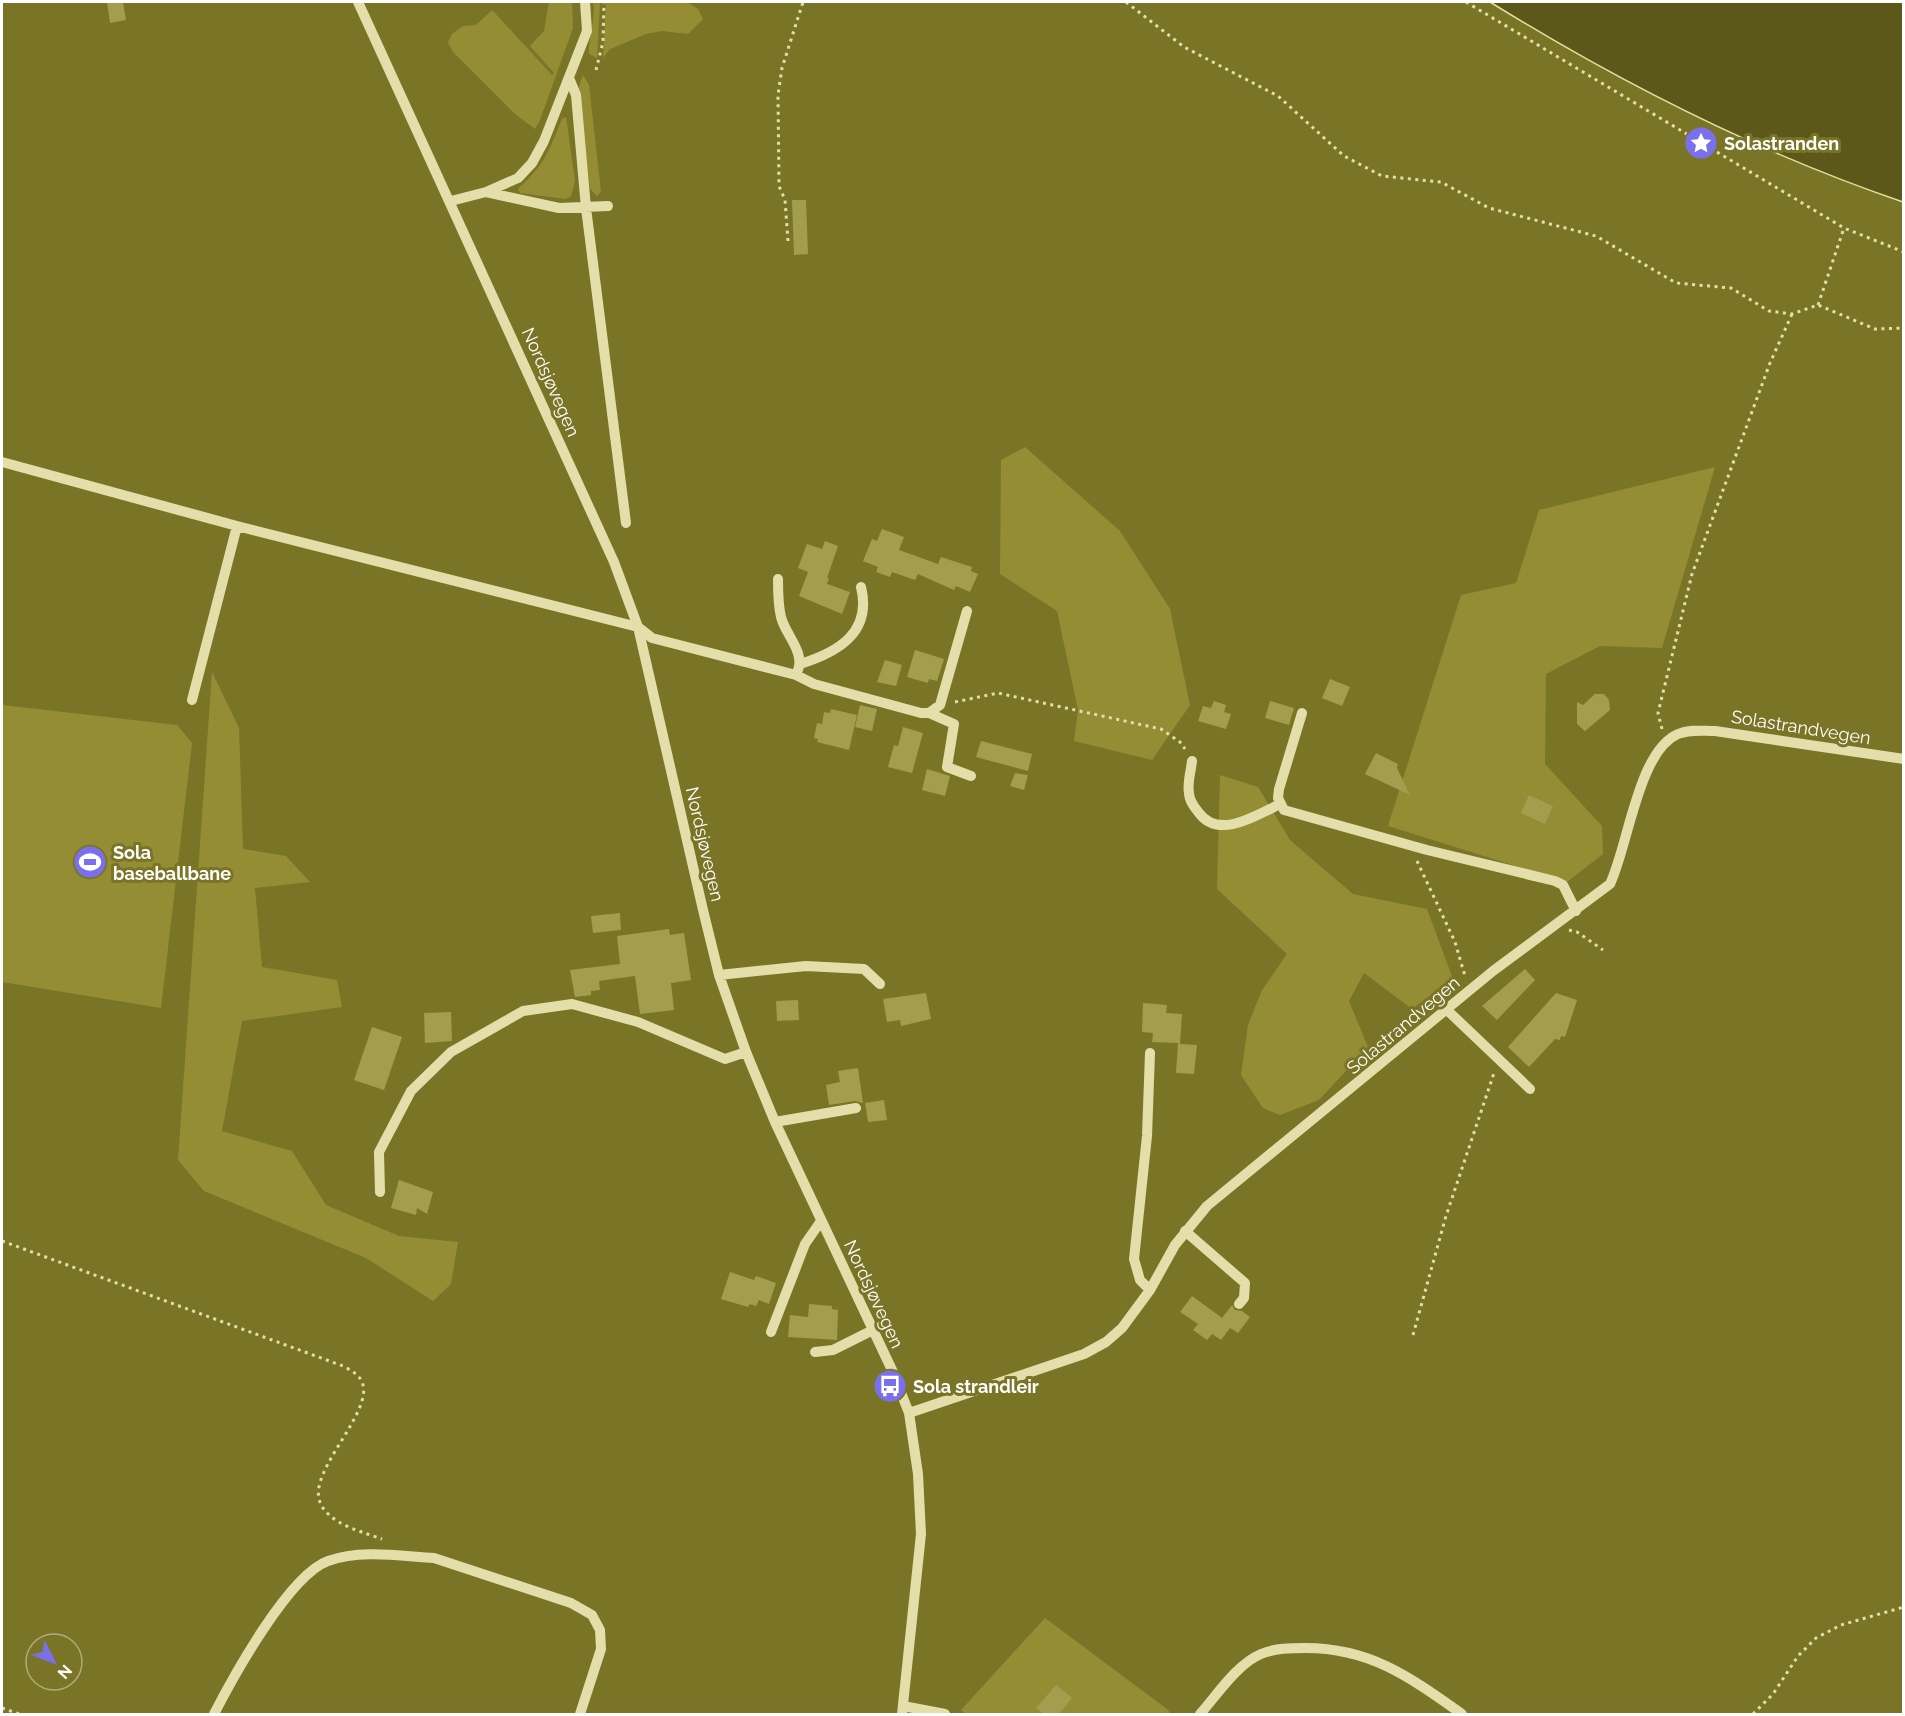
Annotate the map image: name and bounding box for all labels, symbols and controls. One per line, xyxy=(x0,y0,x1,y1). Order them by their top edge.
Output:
place icon: Solastranden xyxy=(1683,125,1719,161)
place label: Solastranden xyxy=(1724,133,1839,154)
street label: Nordsjøvegen xyxy=(518,324,584,440)
street label: Solastrandvegen xyxy=(1730,706,1872,748)
street label: Nordsjøvegen xyxy=(682,785,728,903)
place label: Sola baseballbane xyxy=(113,842,231,884)
sports icon: Sola baseballbane xyxy=(72,844,108,880)
street label: Solastrandvegen xyxy=(1342,972,1464,1078)
street label: Nordsjøvegen xyxy=(840,1237,908,1351)
bus stop icon: Sola strandleir xyxy=(872,1368,908,1404)
place label: Sola strandleir xyxy=(913,1376,1039,1397)
north arrow xyxy=(24,1632,84,1692)
text: N xyxy=(54,1661,76,1683)

